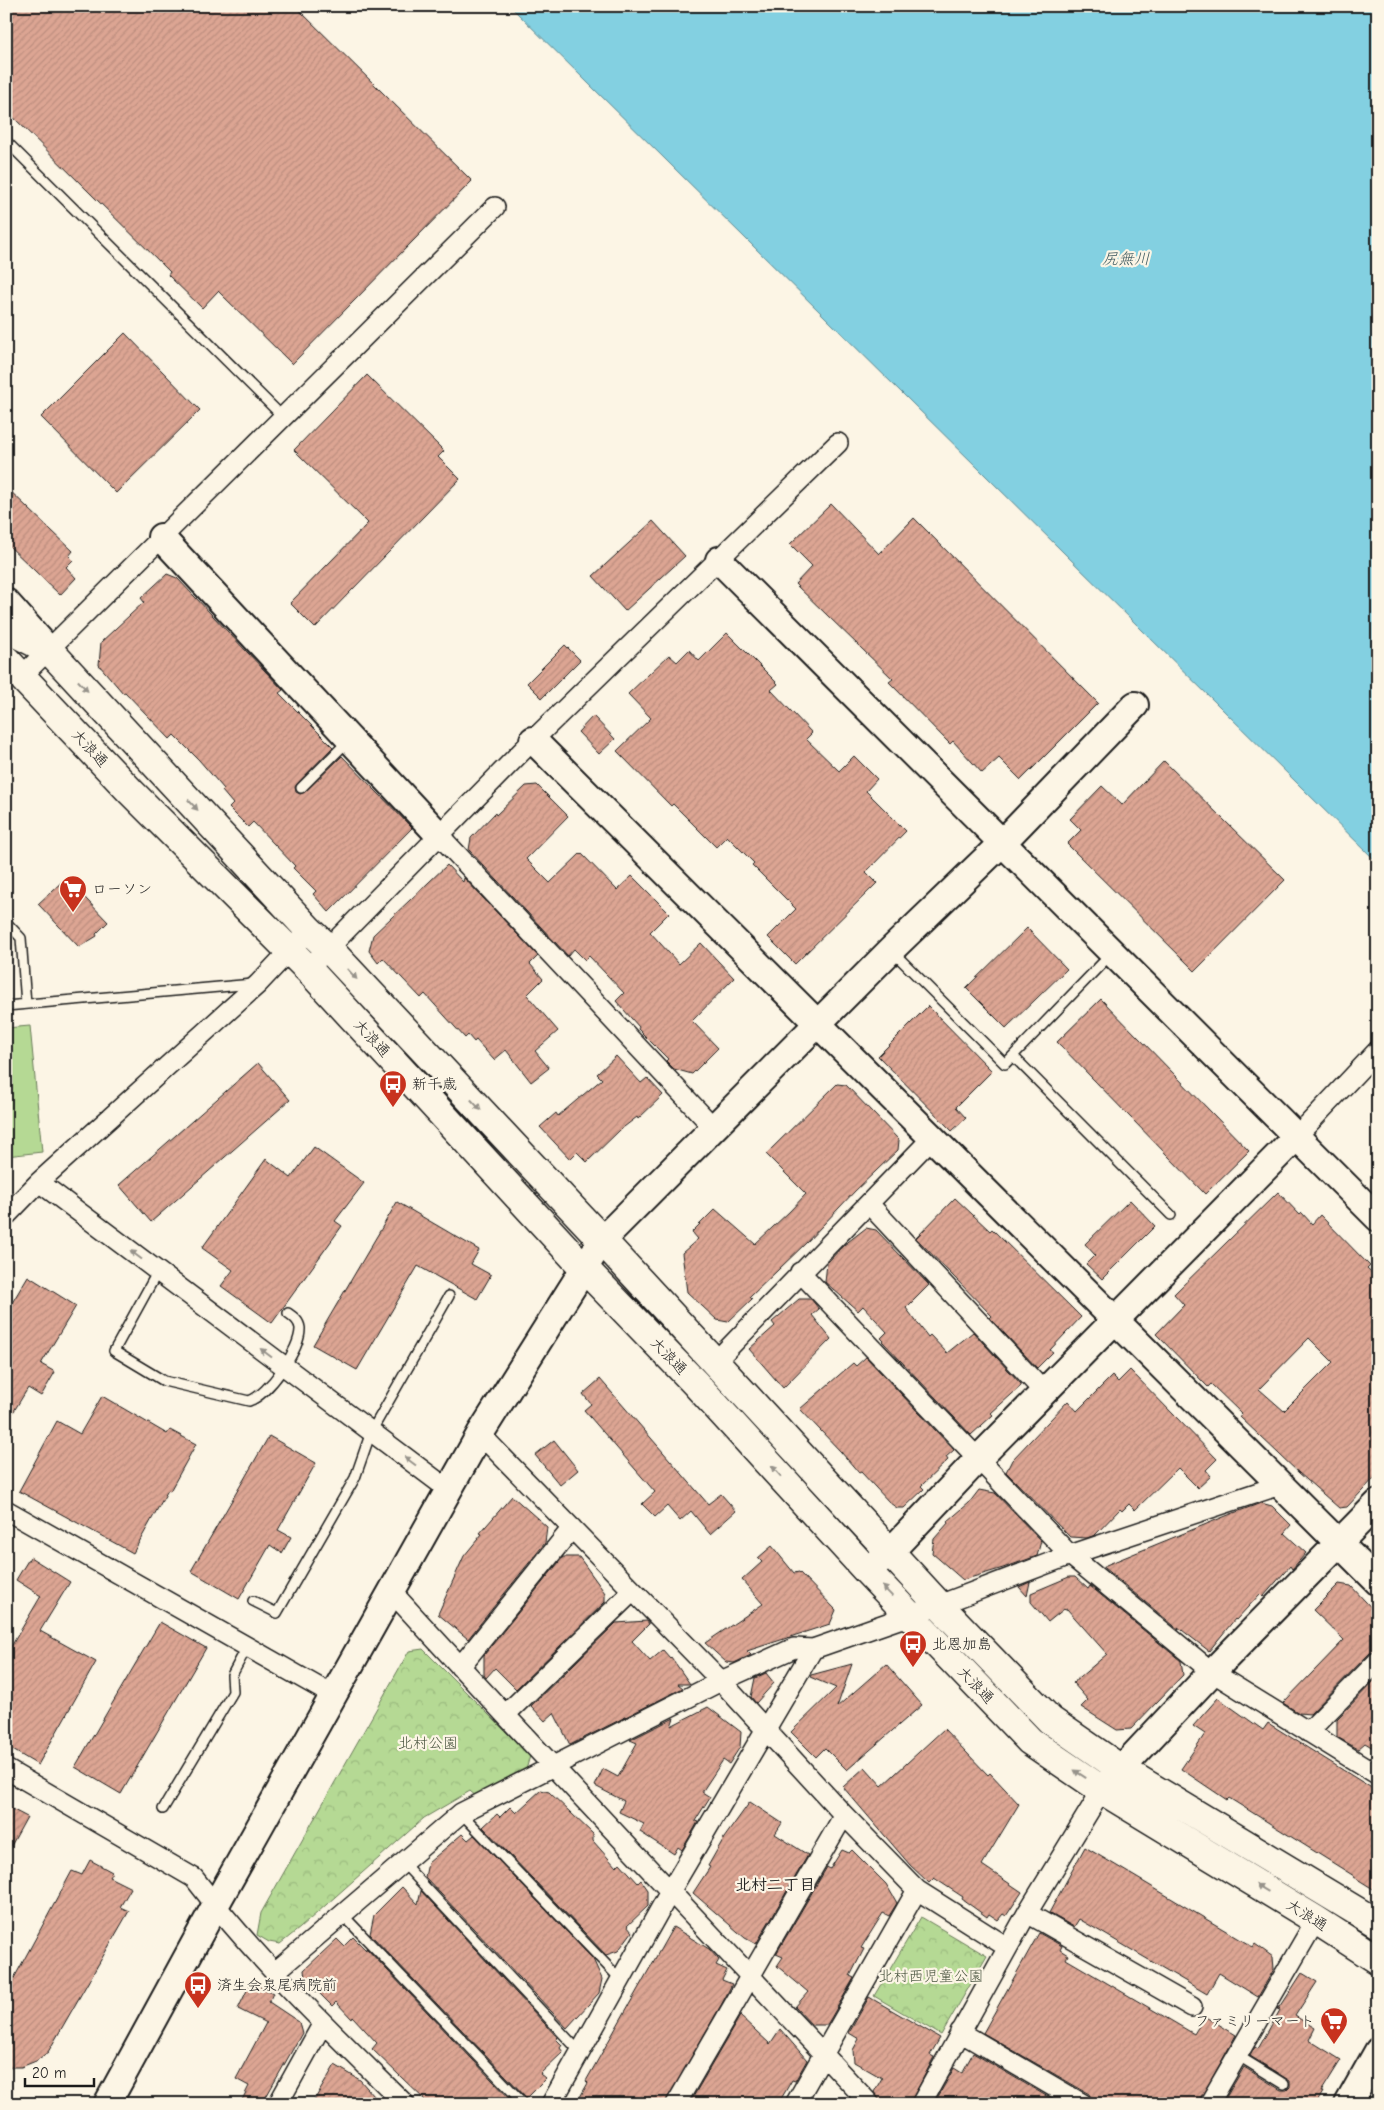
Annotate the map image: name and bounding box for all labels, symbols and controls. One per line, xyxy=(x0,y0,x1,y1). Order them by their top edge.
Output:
water label: 尻無川 xyxy=(1102,250,1150,268)
one-way arrow xyxy=(77,679,88,692)
street label: 大浪通 xyxy=(68,725,112,771)
one-way arrow xyxy=(187,799,199,811)
supermarket icon: ローソン xyxy=(58,874,88,913)
place label: ローソン xyxy=(92,880,152,898)
one-way arrow xyxy=(346,968,358,980)
street label: 大浪通 xyxy=(350,1015,394,1061)
bus stop icon: 新千歳 xyxy=(378,1069,408,1108)
place label: 新千歳 xyxy=(412,1075,457,1093)
one-way arrow xyxy=(470,1099,482,1111)
one-way arrow xyxy=(129,1250,143,1260)
street label: 大浪通 xyxy=(647,1334,691,1378)
one-way arrow xyxy=(260,1347,273,1358)
one-way arrow xyxy=(403,1456,417,1466)
one-way arrow xyxy=(771,1465,782,1478)
one-way arrow xyxy=(881,1585,893,1597)
bus stop icon: 北恩加島 xyxy=(898,1629,928,1668)
place label: 北恩加島 xyxy=(932,1635,992,1653)
street label: 大浪通 xyxy=(954,1663,998,1707)
park label: 北村公園 xyxy=(398,1734,458,1752)
one-way arrow xyxy=(1073,1769,1086,1779)
district label: 北村二丁目 xyxy=(735,1876,815,1894)
one-way arrow xyxy=(1256,1883,1269,1892)
street label: 大浪通 xyxy=(1283,1895,1331,1935)
park label: 北村西児童公園 xyxy=(878,1967,984,1985)
bus stop icon: 済生会泉尾病院前 xyxy=(183,1970,213,2009)
place label: 済生会泉尾病院前 xyxy=(217,1976,337,1994)
supermarket icon: ファミリーマート xyxy=(1319,2006,1349,2045)
place label: ファミリーマート xyxy=(1195,2012,1315,2030)
scale bar xyxy=(25,2055,94,2087)
text: 20 m xyxy=(32,2064,66,2082)

